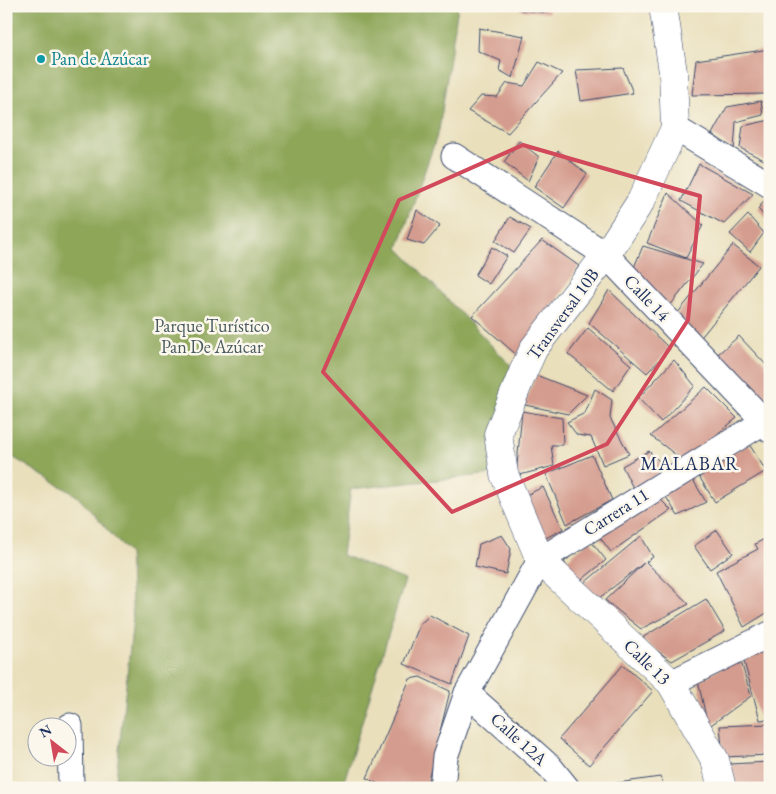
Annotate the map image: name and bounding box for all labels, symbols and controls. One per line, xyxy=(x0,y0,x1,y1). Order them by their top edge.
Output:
place label: Pan de Azúcar xyxy=(51,47,149,70)
marker: Pan de Azúcar xyxy=(35,53,47,65)
street label: Transversal 10B xyxy=(522,263,604,364)
street label: Calle 14 xyxy=(619,269,676,326)
park label: Parque Turístico Pan De Azúcar xyxy=(154,314,270,358)
district label: MALABAR xyxy=(640,451,740,476)
street label: Carrera 11 xyxy=(579,482,653,541)
street label: Calle 13 xyxy=(619,634,676,690)
street label: Calle 12A xyxy=(486,707,553,771)
north arrow xyxy=(28,716,78,766)
text: N xyxy=(36,720,55,741)

